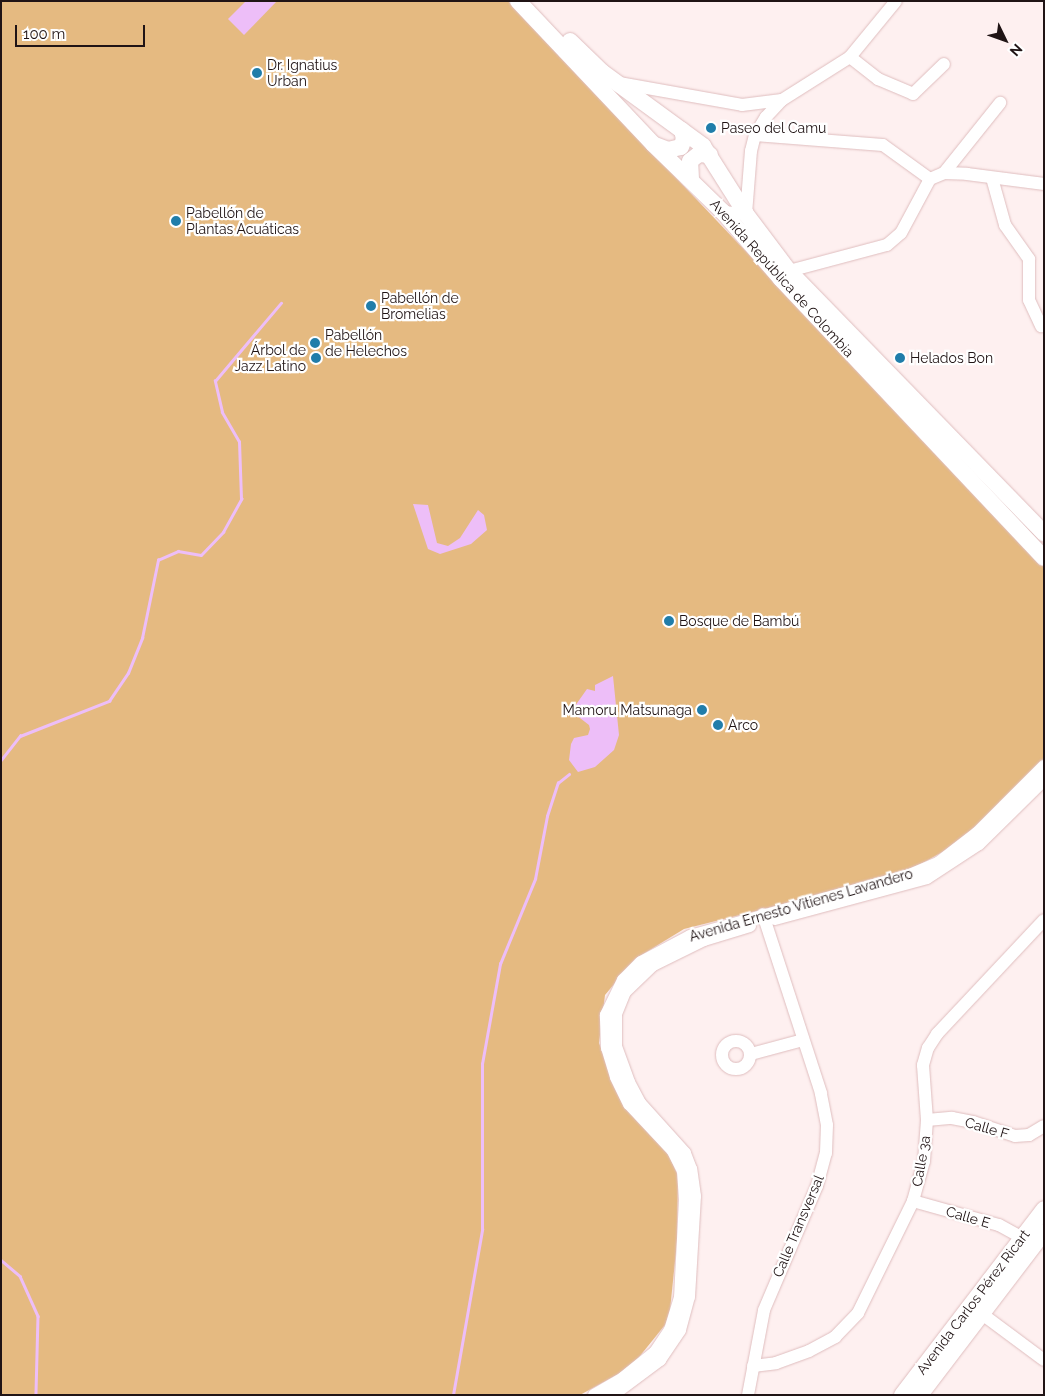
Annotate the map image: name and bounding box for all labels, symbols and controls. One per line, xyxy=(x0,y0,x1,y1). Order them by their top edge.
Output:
scale bar xyxy=(18,15,148,47)
north arrow xyxy=(980,15,1030,65)
text: 100 m xyxy=(23,25,65,43)
text: N xyxy=(1007,41,1026,59)
place label: Dr. Ignatius Urban xyxy=(267,57,337,90)
marker: Dr. Ignatius Urban xyxy=(251,67,263,79)
place label: Paseo del Camu xyxy=(721,120,827,136)
marker: Paseo del Camu xyxy=(705,122,717,134)
street label: Avenida República de Colombia xyxy=(707,196,857,360)
place label: Pabellón de Plantas Acuáticas xyxy=(186,205,300,238)
marker: Pabellón de Plantas Acuáticas xyxy=(170,215,182,227)
place label: Pabellón de Bromelias xyxy=(381,290,459,322)
marker: Pabellón de Bromelias xyxy=(365,300,377,312)
place label: Pabellón de Helechos xyxy=(325,327,407,360)
marker: Pabellón de Helechos xyxy=(309,337,321,349)
place label: Árbol de Jazz Latino xyxy=(234,342,306,374)
place label: Helados Bon xyxy=(910,350,993,366)
marker: Árbol de Jazz Latino xyxy=(310,352,322,364)
marker: Helados Bon xyxy=(894,352,906,364)
place label: Bosque de Bambú xyxy=(679,613,799,629)
marker: Bosque de Bambú xyxy=(663,615,675,627)
place label: Mamoru Matsunaga xyxy=(563,702,692,718)
marker: Mamoru Matsunaga xyxy=(696,704,708,716)
place label: Arco xyxy=(728,717,758,733)
marker: Arco xyxy=(712,719,724,731)
street label: Avenida Ernesto Vitienes Lavandero xyxy=(687,865,915,945)
street label: Calle F xyxy=(963,1114,1011,1142)
street label: Calle 3a xyxy=(908,1134,934,1188)
street label: Calle Transversal xyxy=(769,1172,827,1280)
street label: Calle E xyxy=(944,1203,992,1231)
street label: Avenida Carlos Pérez Ricart xyxy=(913,1226,1033,1378)

